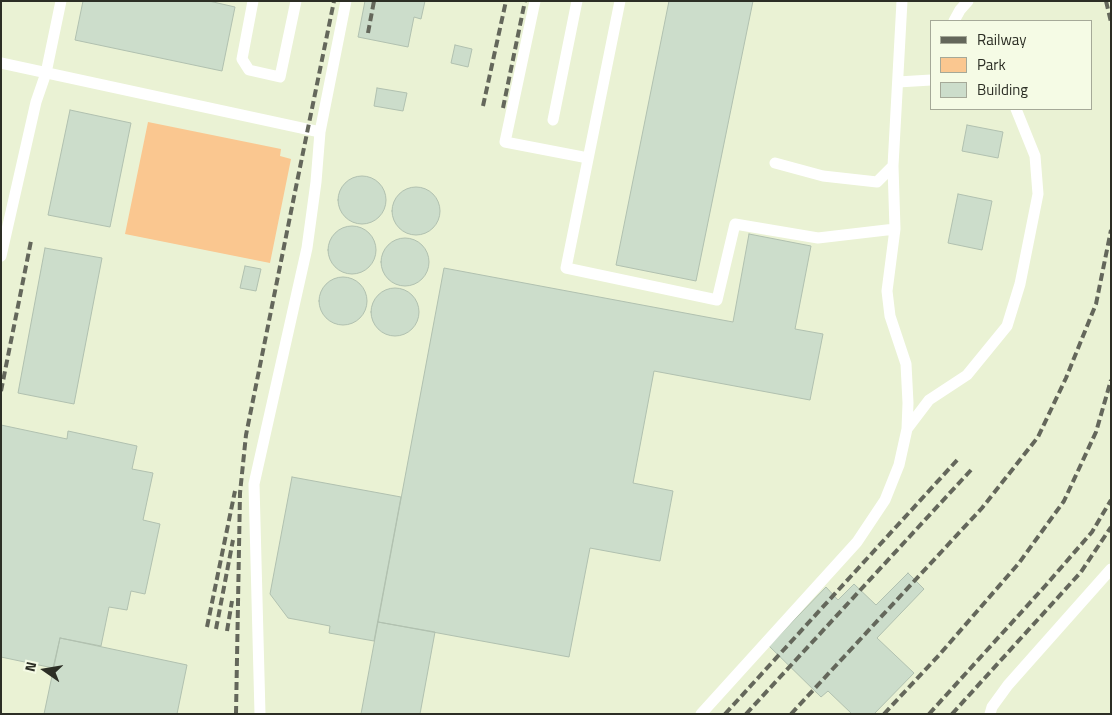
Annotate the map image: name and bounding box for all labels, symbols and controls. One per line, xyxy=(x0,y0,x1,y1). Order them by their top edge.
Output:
legend xyxy=(930,20,1092,110)
text: Railway xyxy=(977,28,1027,51)
text: Park xyxy=(977,53,1006,76)
text: Building xyxy=(977,78,1028,101)
north arrow xyxy=(20,645,70,695)
text: N xyxy=(19,659,41,674)

